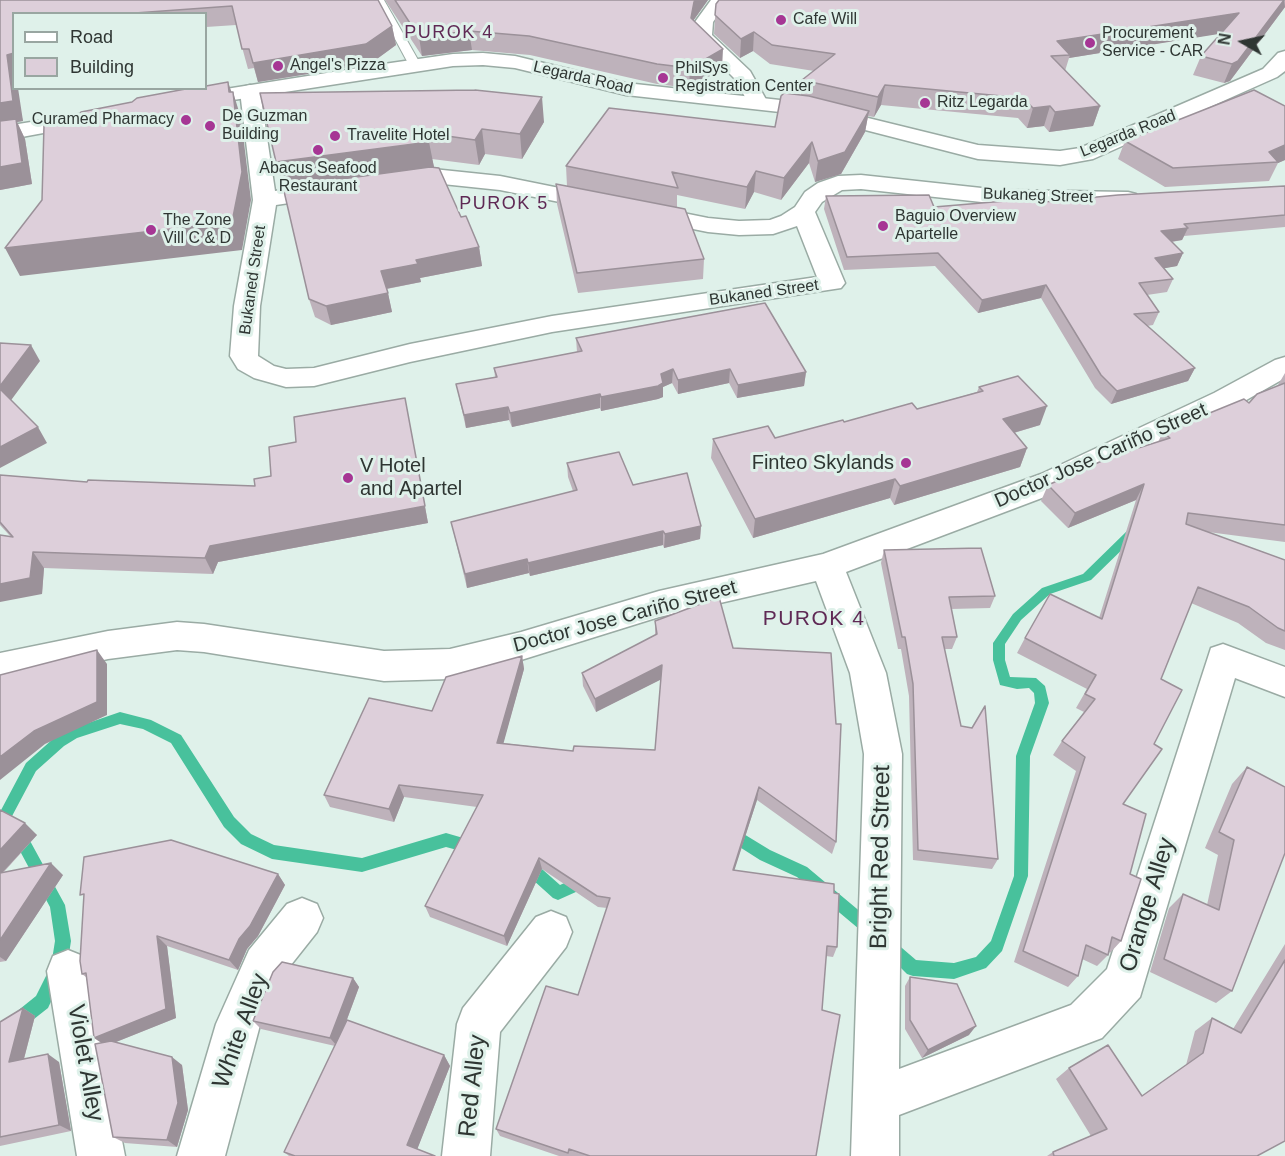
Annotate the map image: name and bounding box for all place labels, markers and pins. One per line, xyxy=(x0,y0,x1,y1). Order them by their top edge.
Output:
place label: Cafe Will xyxy=(793,10,857,30)
marker: Cafe Will xyxy=(774,13,788,27)
place label: Procurement Service - CAR xyxy=(1102,24,1203,62)
marker: Procurement Service - CAR xyxy=(1083,36,1097,50)
place label: Angel's Pizza xyxy=(290,56,386,76)
marker: Angel's Pizza xyxy=(271,59,285,73)
place label: PhilSys Registration Center xyxy=(675,59,813,97)
marker: PhilSys Registration Center xyxy=(656,71,670,85)
place label: Ritz Legarda xyxy=(937,93,1028,113)
marker: Ritz Legarda xyxy=(918,96,932,110)
place label: De Guzman Building xyxy=(222,107,307,145)
place label: Curamed Pharmacy xyxy=(32,110,174,130)
marker: Curamed Pharmacy xyxy=(179,113,193,127)
marker: De Guzman Building xyxy=(203,119,217,133)
place label: Travelite Hotel xyxy=(347,126,450,146)
marker: Travelite Hotel xyxy=(328,129,342,143)
marker: Abacus Seafood Restaurant xyxy=(311,143,325,157)
place label: Abacus Seafood Restaurant xyxy=(259,159,377,197)
place label: Baguio Overview Apartelle xyxy=(895,207,1016,245)
place label: The Zone Vill C & D xyxy=(163,211,231,249)
marker: Baguio Overview Apartelle xyxy=(876,219,890,233)
marker: The Zone Vill C & D xyxy=(144,223,158,237)
place label: Finteo Skylands xyxy=(752,451,894,475)
place label: V Hotel and Apartel xyxy=(360,454,462,501)
marker: Finteo Skylands xyxy=(899,456,913,470)
marker: V Hotel and Apartel xyxy=(341,471,355,485)

